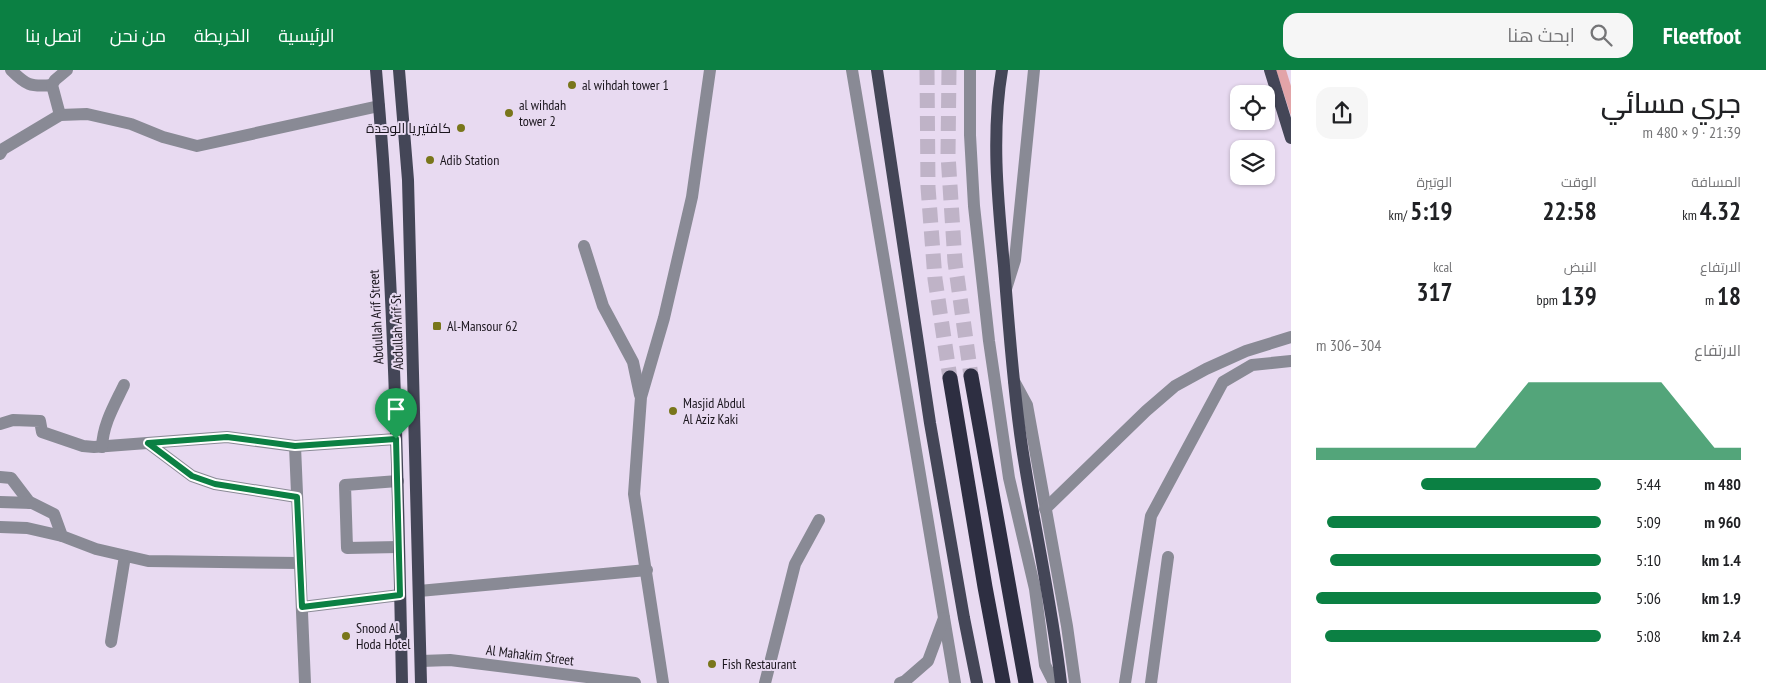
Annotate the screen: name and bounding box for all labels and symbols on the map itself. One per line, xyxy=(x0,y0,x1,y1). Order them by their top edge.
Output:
place label: al wihdah tower 1 xyxy=(582,76,669,94)
marker: al wihdah tower 1 xyxy=(566,79,578,91)
place label: al wihdah tower 2 xyxy=(519,96,566,130)
marker: al wihdah tower 2 xyxy=(503,107,515,119)
place label: كافتيريا الوحدة xyxy=(366,119,451,137)
marker: كافتيريا الوحدة xyxy=(455,122,467,134)
place label: Adib Station xyxy=(440,151,499,169)
marker: Adib Station xyxy=(424,154,436,166)
street label: Abdullah Arif Street xyxy=(365,269,387,365)
street label: Abdullah Arif St xyxy=(387,294,407,370)
place label: Al-Mansour 62 xyxy=(447,317,518,335)
marker: Al-Mansour 62 xyxy=(431,320,443,332)
pin xyxy=(375,388,417,439)
place label: Masjid Abdul Al Aziz Kaki xyxy=(683,394,746,428)
marker: Masjid Abdul Al Aziz Kaki xyxy=(667,405,679,417)
place label: Snood Al Hoda Hotel xyxy=(356,619,411,653)
marker: Snood Al Hoda Hotel xyxy=(340,630,352,642)
street label: Al Mahakim Street xyxy=(485,641,575,669)
place label: Fish Restaurant xyxy=(722,655,796,673)
marker: Fish Restaurant xyxy=(706,658,718,670)

